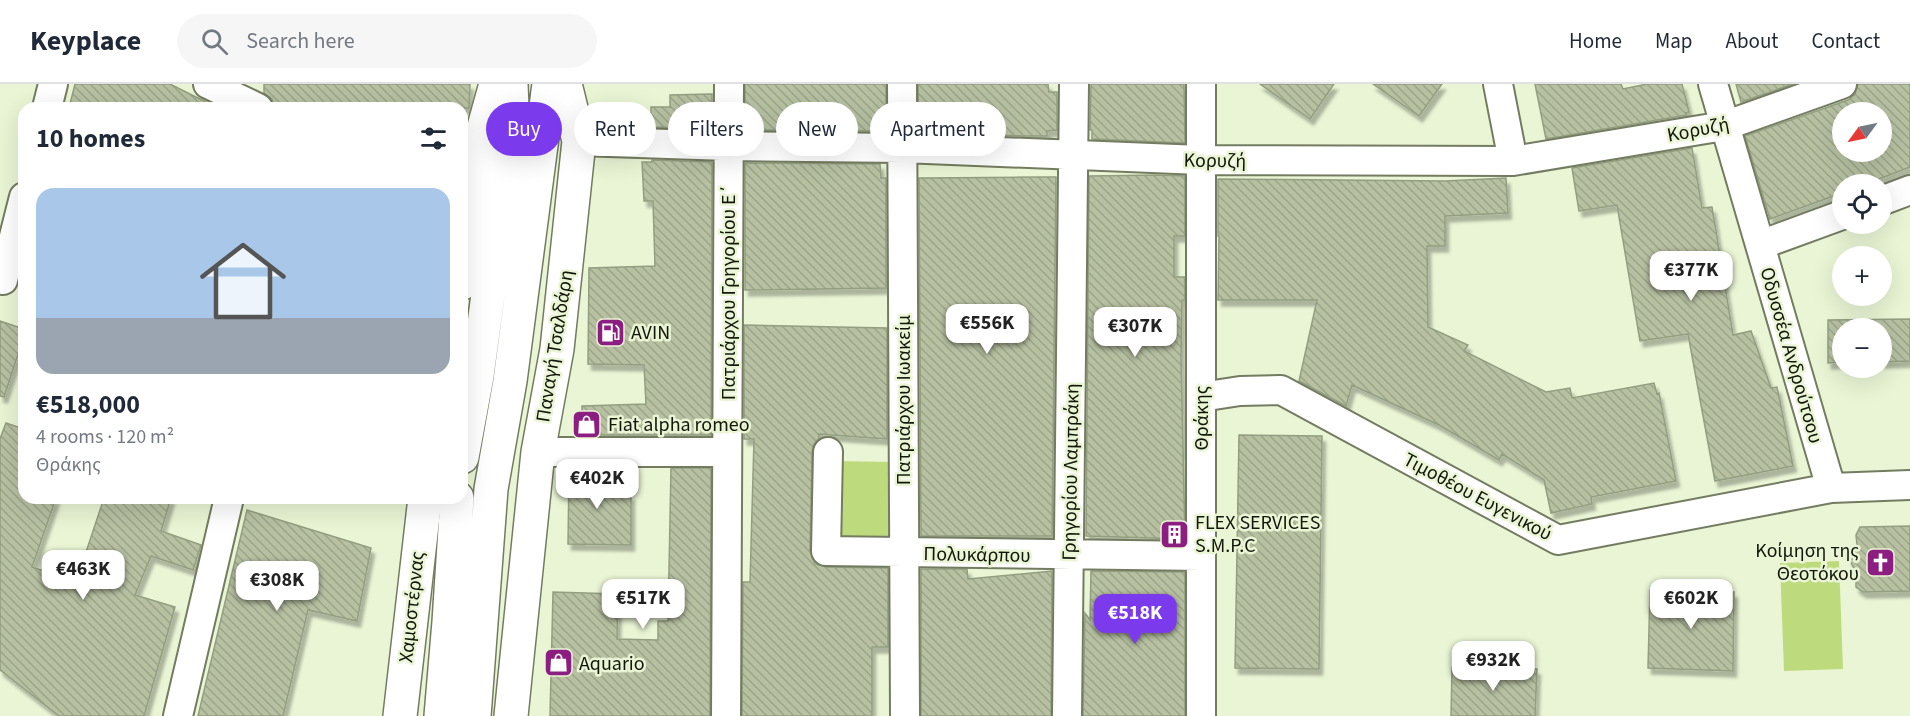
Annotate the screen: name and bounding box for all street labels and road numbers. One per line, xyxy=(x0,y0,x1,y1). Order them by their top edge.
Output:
street label: Κορυζή xyxy=(1665,110,1732,150)
street label: Κορυζή xyxy=(1183,146,1247,176)
street label: Πατριάρχου Γρηγορίου Ε΄ xyxy=(715,184,743,400)
street label: Οδυσσέα Ανδρούτσου xyxy=(1752,264,1830,447)
street label: Παναγή Τσαλδάρη xyxy=(529,268,581,424)
street label: Πατριάρχου Ιωακείμ xyxy=(890,315,918,485)
street label: Γρηγορίου Λαμπράκη xyxy=(1055,383,1087,561)
street label: Θράκης xyxy=(1188,385,1216,450)
street label: Τιμοθέου Ευγενικού xyxy=(1398,446,1557,548)
street label: Πολυκάρπου xyxy=(923,540,1031,570)
street label: Χαμοστέρνας xyxy=(392,550,432,664)

